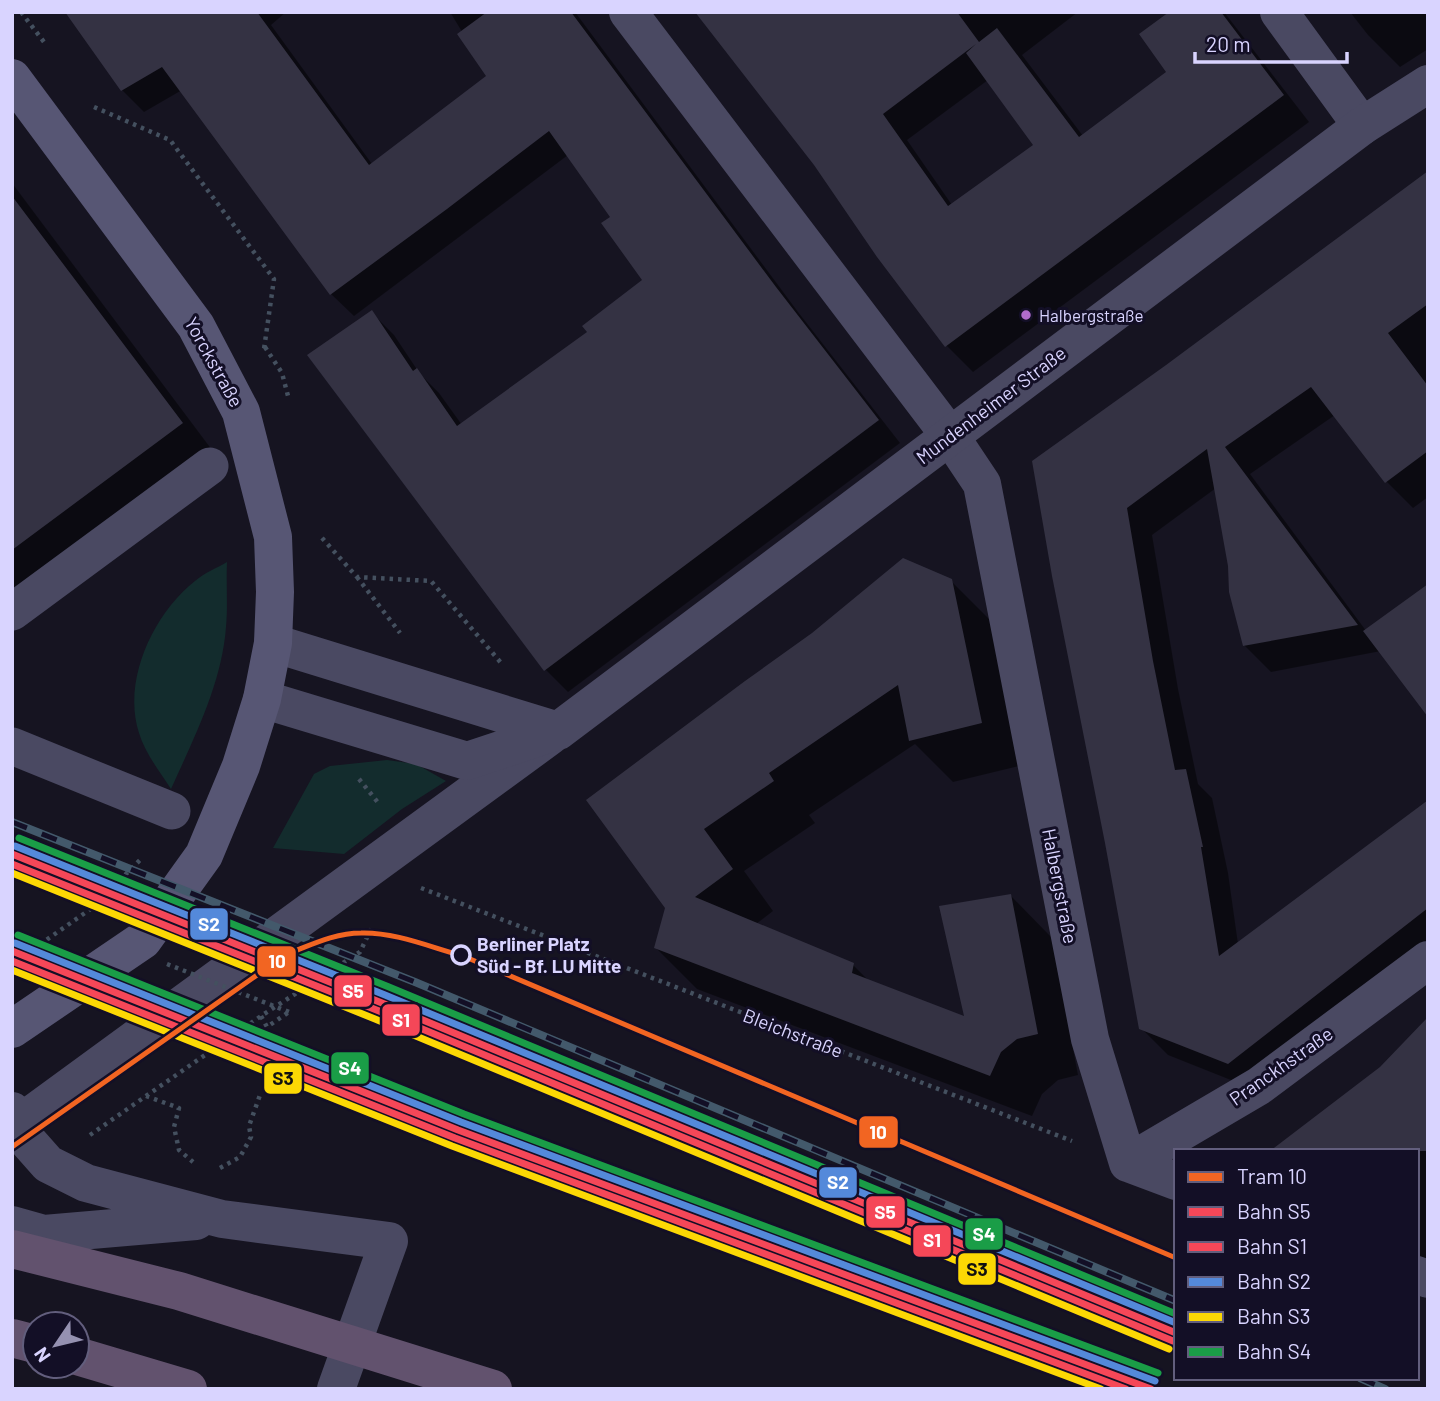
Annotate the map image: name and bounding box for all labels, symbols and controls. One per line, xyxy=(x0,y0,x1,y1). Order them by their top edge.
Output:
scale bar xyxy=(1195,21,1347,65)
text: 20 m xyxy=(1206,31,1251,56)
place label: Halbergstraße xyxy=(1039,305,1144,325)
marker: Halbergstraße xyxy=(1019,308,1033,322)
street label: Yorckstraße xyxy=(180,313,249,411)
street label: Mundenheimer Straße xyxy=(911,341,1070,468)
street label: Halbergstraße xyxy=(1038,826,1083,946)
line badge: S2 xyxy=(189,907,229,941)
text: S2 xyxy=(198,912,220,935)
place label: Berliner Platz Süd - Bf. LU Mitte xyxy=(477,932,621,977)
line badge: 10 xyxy=(256,945,297,978)
marker: Berliner Platz Süd - Bf. LU Mitte xyxy=(451,945,471,965)
text: 10 xyxy=(268,949,286,972)
line badge: S5 xyxy=(333,974,373,1008)
text: S5 xyxy=(342,979,364,1002)
line badge: S1 xyxy=(381,1003,421,1037)
street label: Bleichstraße xyxy=(740,1003,846,1062)
text: S1 xyxy=(392,1008,410,1031)
street label: Pranckhstraße xyxy=(1225,1021,1337,1110)
line badge: S4 xyxy=(330,1051,370,1085)
text: S4 xyxy=(339,1056,361,1079)
line badge: S3 xyxy=(263,1062,303,1095)
text: S3 xyxy=(272,1066,294,1089)
line badge: 10 xyxy=(858,1115,899,1149)
text: 10 xyxy=(869,1120,887,1143)
legend xyxy=(1174,1149,1419,1380)
text: Tram 10 xyxy=(1237,1163,1307,1188)
line badge: S2 xyxy=(818,1166,858,1199)
text: S2 xyxy=(827,1170,849,1193)
line badge: S5 xyxy=(865,1195,906,1229)
text: Bahn S5 xyxy=(1237,1198,1311,1223)
text: S5 xyxy=(874,1200,896,1223)
line badge: S4 xyxy=(964,1217,1004,1251)
text: S4 xyxy=(973,1222,995,1245)
line badge: S1 xyxy=(912,1224,952,1258)
text: S1 xyxy=(923,1228,941,1251)
text: Bahn S1 xyxy=(1237,1233,1307,1258)
line badge: S3 xyxy=(957,1252,997,1286)
text: S3 xyxy=(966,1257,988,1280)
text: Bahn S2 xyxy=(1237,1268,1311,1293)
text: Bahn S3 xyxy=(1237,1303,1311,1328)
north arrow xyxy=(21,1310,91,1380)
text: Bahn S4 xyxy=(1237,1338,1311,1363)
text: N xyxy=(29,1343,55,1367)

